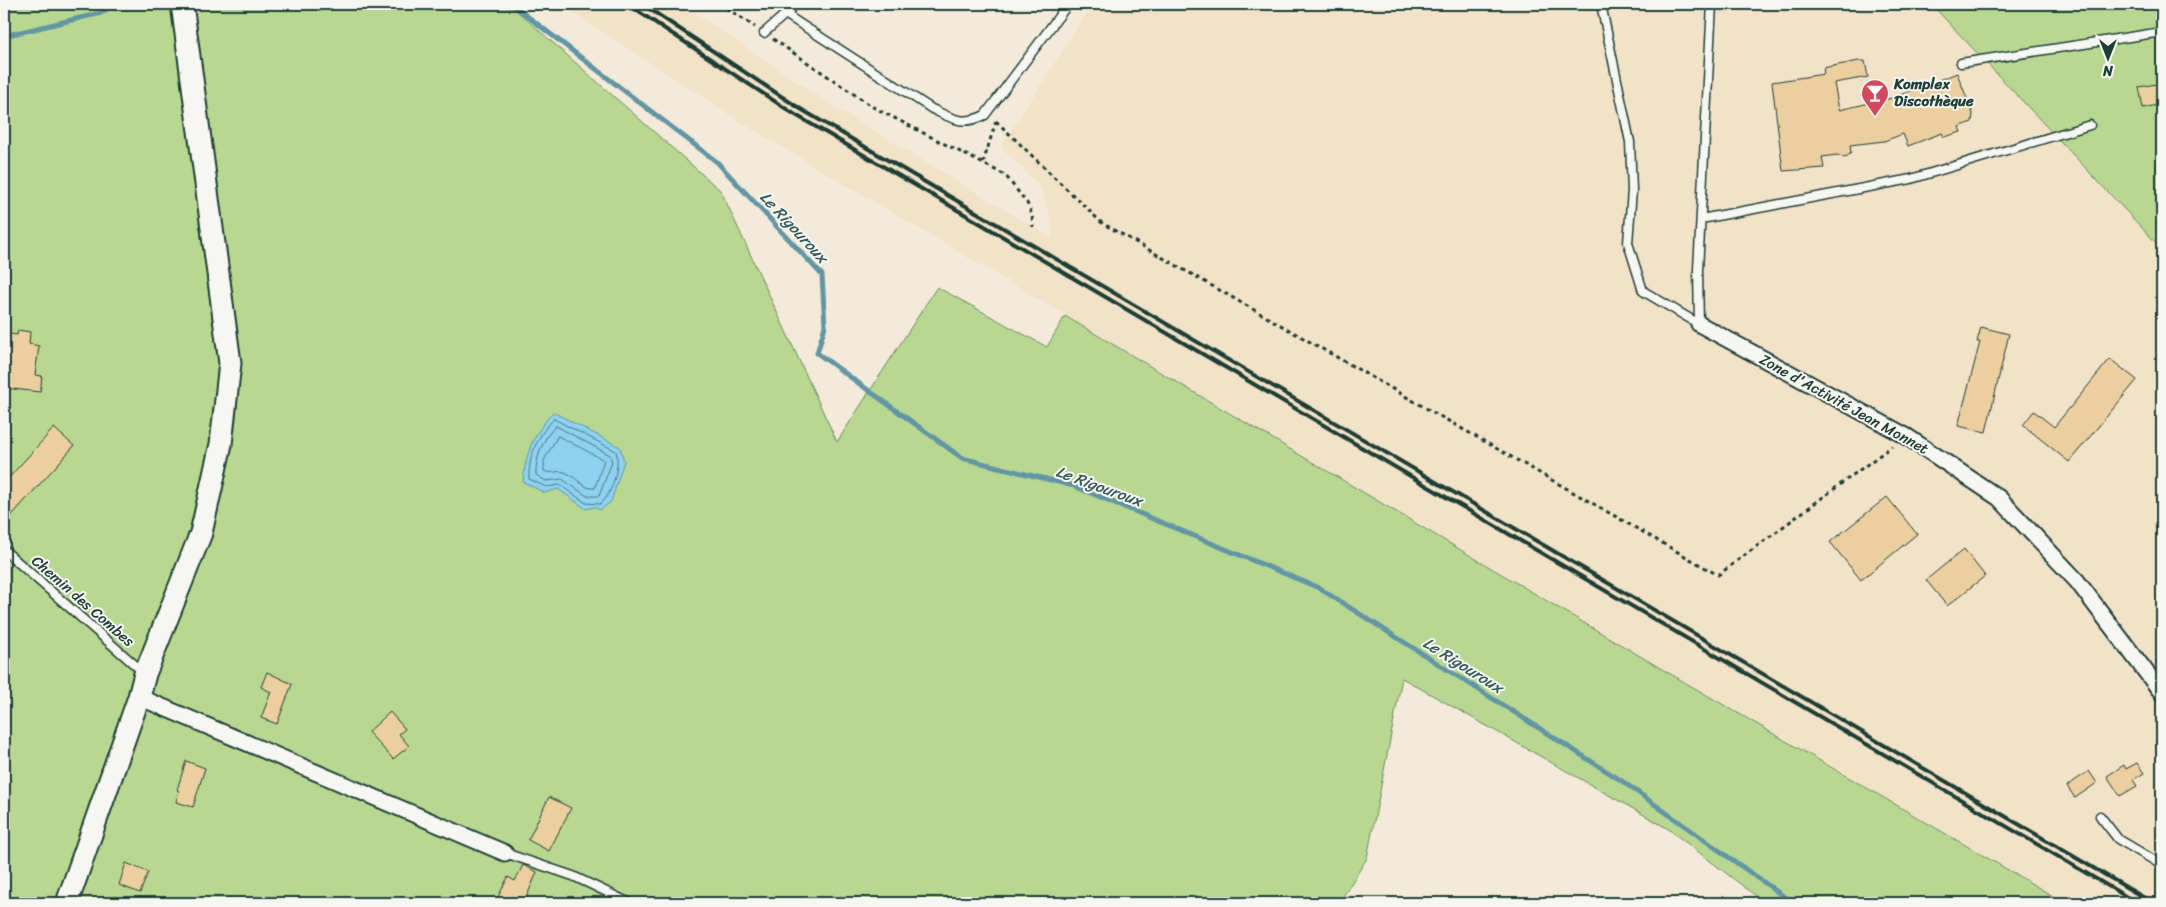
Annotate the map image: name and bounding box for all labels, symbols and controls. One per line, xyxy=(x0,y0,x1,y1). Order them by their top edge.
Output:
north arrow xyxy=(2084,32,2134,82)
text: N xyxy=(2103,58,2114,83)
place label: Komplex Discothèque xyxy=(1893,71,1974,114)
bar icon: Komplex Discothèque xyxy=(1860,78,1890,117)
water label: Le Rigouroux xyxy=(753,184,837,272)
street label: Zone d'Activité Jean Monnet xyxy=(1755,347,1934,462)
water label: Le Rigouroux xyxy=(1052,457,1149,516)
street label: Chemin des Combes xyxy=(25,549,141,653)
water label: Le Rigouroux xyxy=(1417,629,1511,703)

